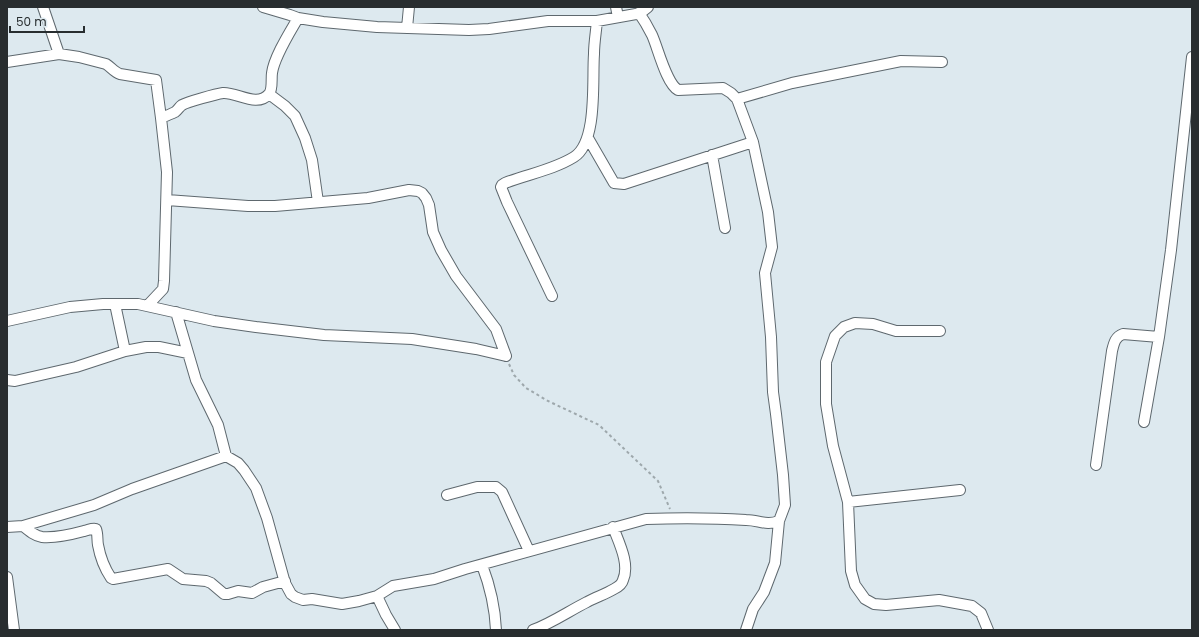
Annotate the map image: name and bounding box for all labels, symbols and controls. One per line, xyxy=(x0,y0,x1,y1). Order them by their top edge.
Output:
scale bar xyxy=(10,8,84,34)
text: 50 m xyxy=(16,13,47,30)

